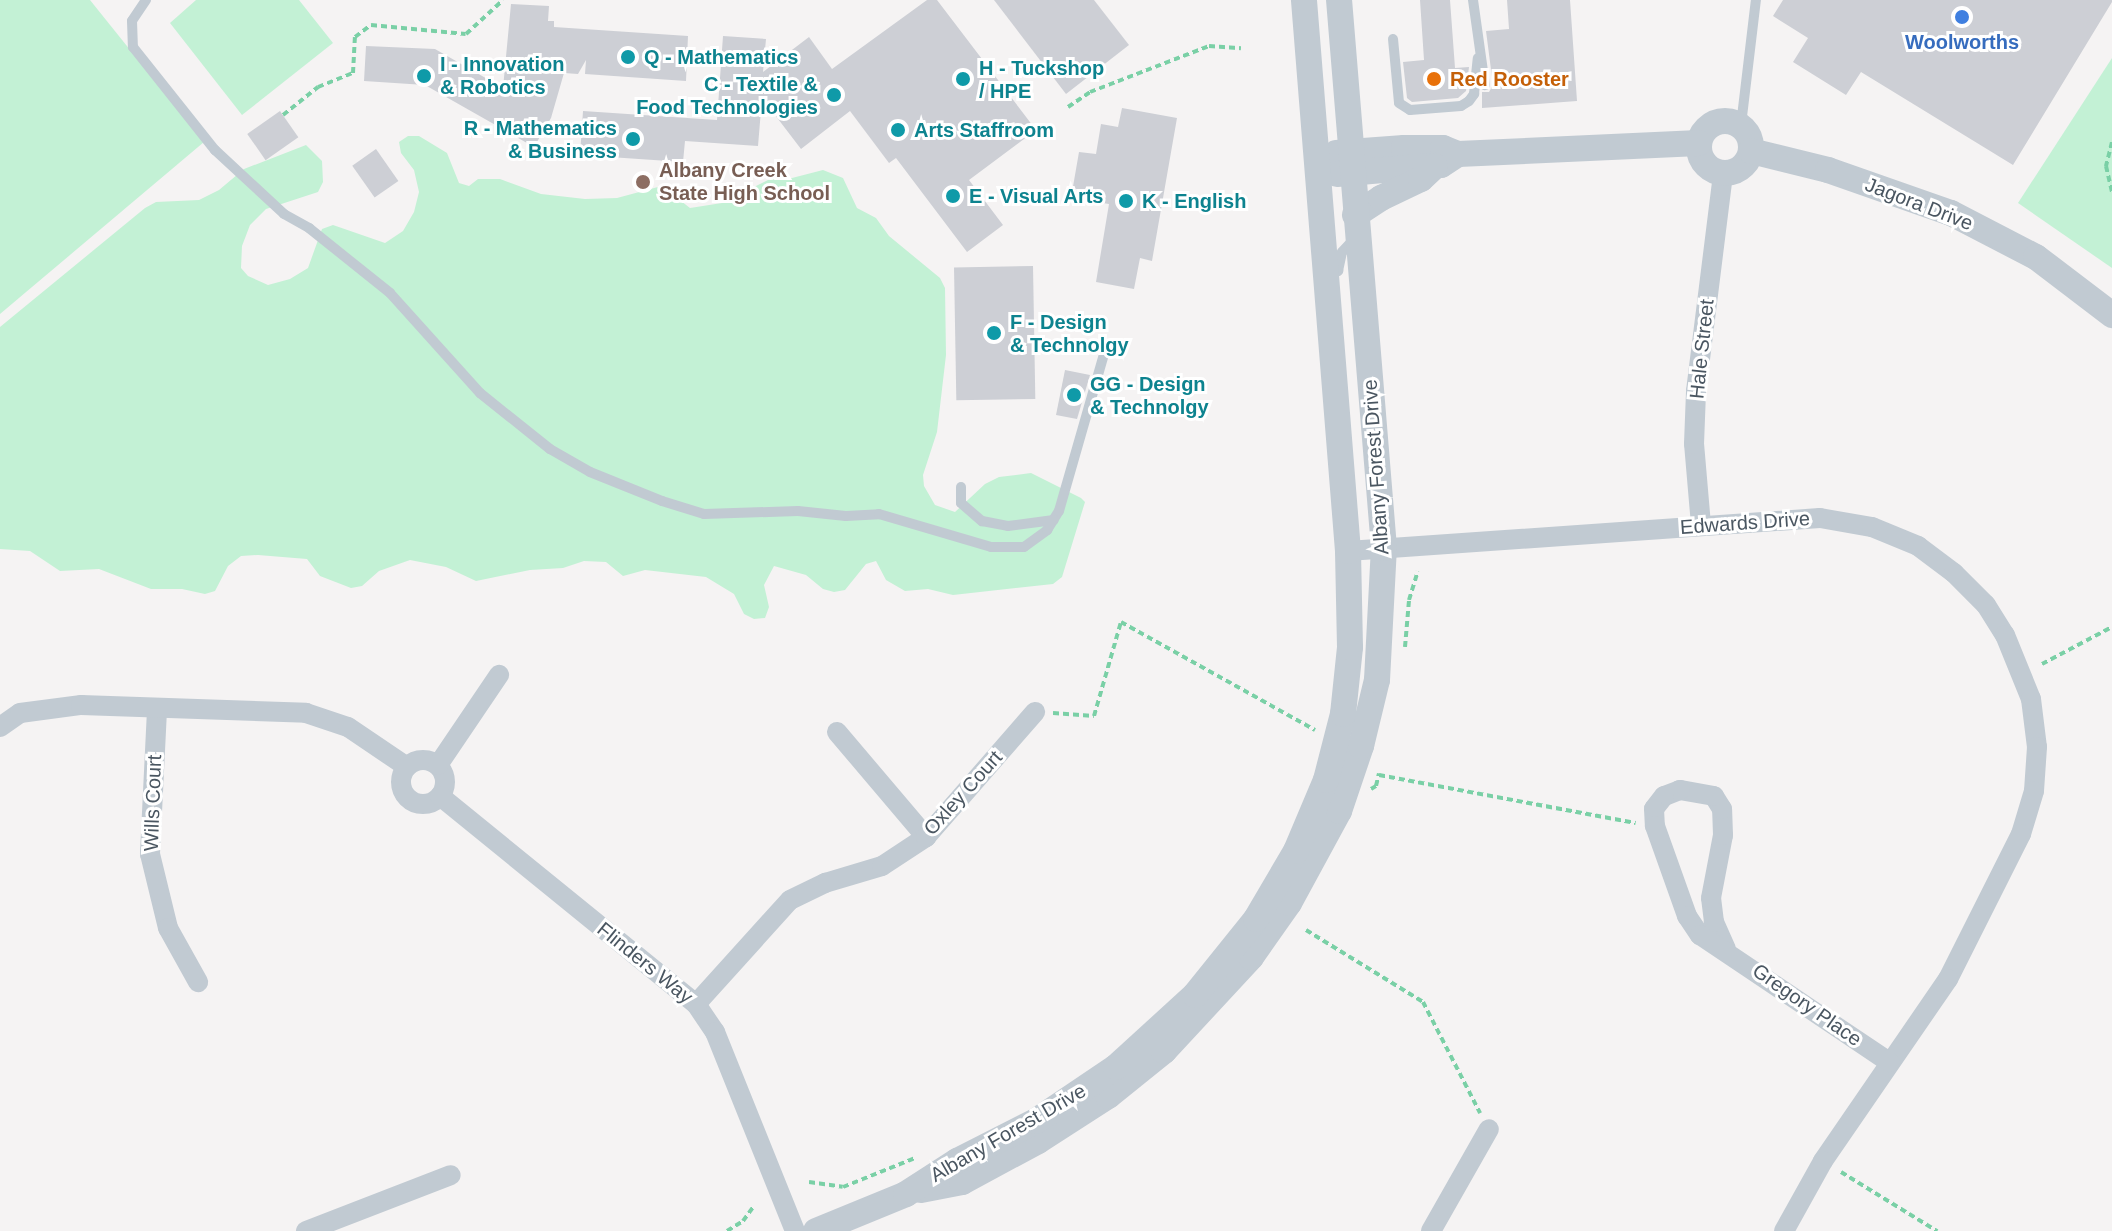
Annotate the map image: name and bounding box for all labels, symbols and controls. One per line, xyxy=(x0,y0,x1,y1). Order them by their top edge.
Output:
marker: Woolworths xyxy=(1953,8,1971,26)
place label: Woolworths xyxy=(1905,30,2019,54)
place label: Q - Mathematics xyxy=(644,45,798,69)
marker: Q - Mathematics xyxy=(619,48,637,66)
place label: I - Innovation & Robotics xyxy=(440,52,564,99)
place label: H - Tuckshop / HPE xyxy=(979,56,1104,103)
marker: I - Innovation & Robotics xyxy=(415,67,433,85)
place label: Red Rooster xyxy=(1450,67,1569,91)
marker: H - Tuckshop / HPE xyxy=(954,70,972,88)
marker: Red Rooster xyxy=(1425,70,1443,88)
place label: C - Textile & Food Technologies xyxy=(636,72,818,119)
marker: C - Textile & Food Technologies xyxy=(825,86,843,104)
place label: R - Mathematics & Business xyxy=(464,116,617,163)
place label: Arts Staffroom xyxy=(914,118,1054,142)
marker: Arts Staffroom xyxy=(889,121,907,139)
marker: R - Mathematics & Business xyxy=(624,130,642,148)
place label: Albany Creek State High School xyxy=(659,158,830,205)
street label: Jagora Drive xyxy=(1862,172,1976,236)
marker: Albany Creek State High School xyxy=(634,173,652,191)
place label: E - Visual Arts xyxy=(969,184,1104,208)
marker: E - Visual Arts xyxy=(944,187,962,205)
place label: K - English xyxy=(1142,189,1246,213)
marker: K - English xyxy=(1117,192,1135,210)
street label: Hale Street xyxy=(1685,298,1719,400)
place label: F - Design & Technolgy xyxy=(1010,310,1129,357)
marker: F - Design & Technolgy xyxy=(985,324,1003,342)
place label: GG - Design & Technolgy xyxy=(1090,372,1209,419)
street label: Albany Forest Drive xyxy=(1358,379,1394,555)
marker: GG - Design & Technolgy xyxy=(1065,386,1083,404)
street label: Edwards Drive xyxy=(1679,506,1811,540)
street label: Oxley Court xyxy=(919,746,1007,840)
street label: Wills Court xyxy=(139,754,167,852)
street label: Flinders Way xyxy=(592,917,698,1009)
street label: Gregory Place xyxy=(1748,959,1866,1051)
street label: Albany Forest Drive xyxy=(926,1079,1090,1187)

